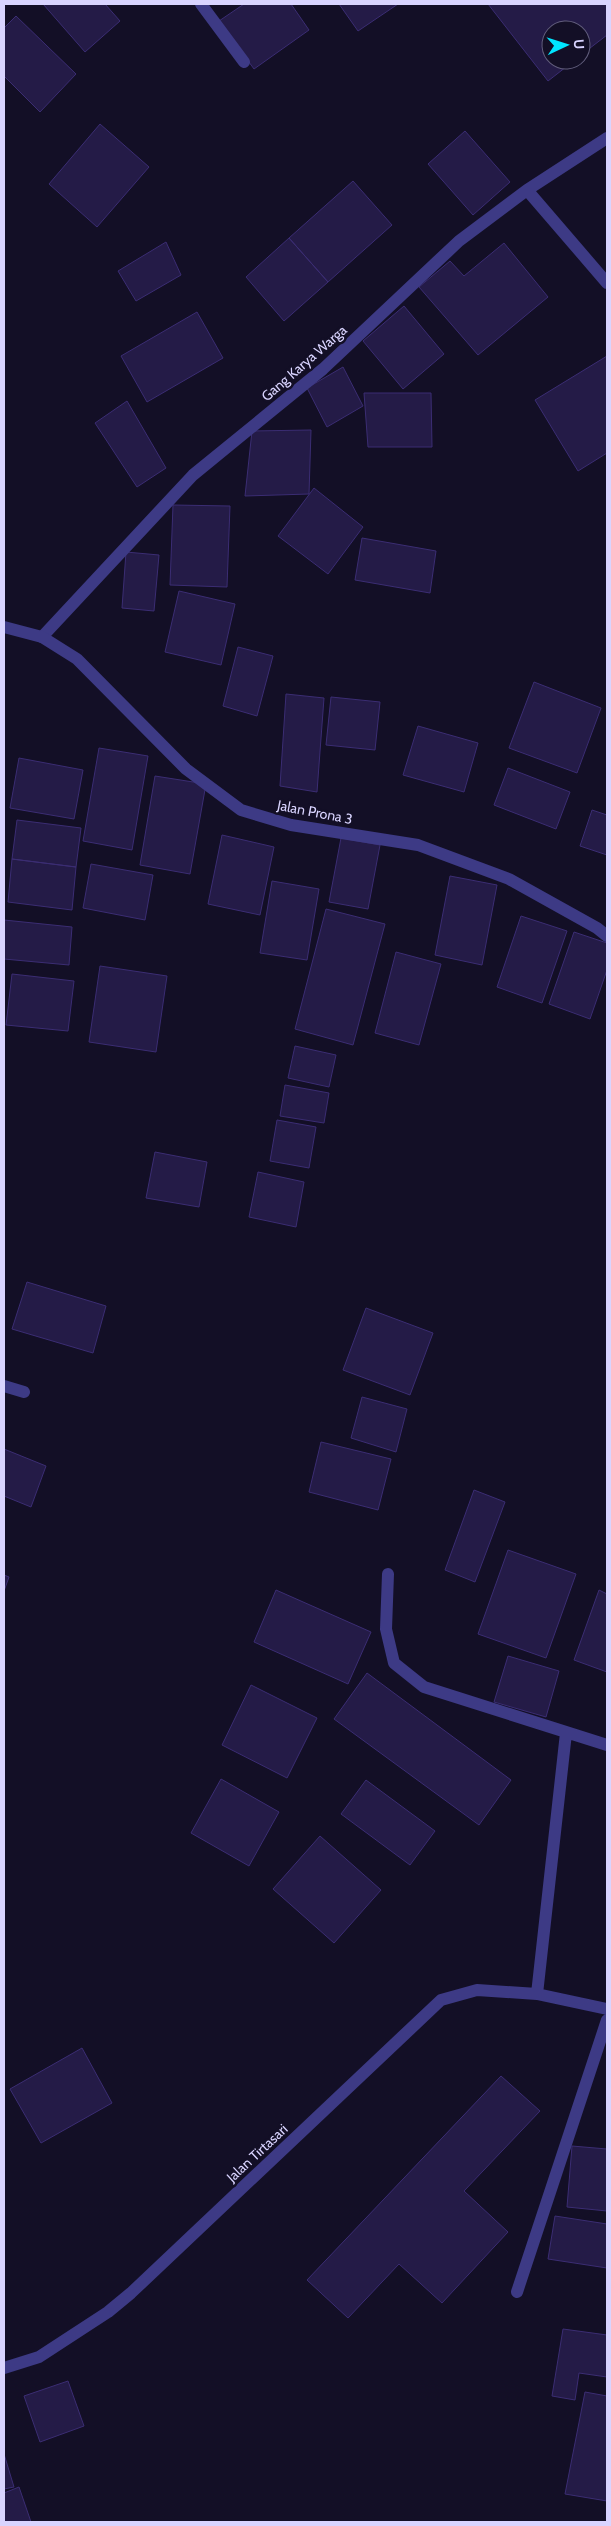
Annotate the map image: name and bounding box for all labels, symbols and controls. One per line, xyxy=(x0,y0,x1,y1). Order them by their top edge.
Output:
north arrow xyxy=(541,20,591,70)
text: U xyxy=(570,38,588,50)
street label: Gang Karya Warga xyxy=(258,321,351,405)
street label: Jalan Prona 3 xyxy=(275,796,354,828)
street label: Jalan Tirtasari xyxy=(222,2120,291,2187)

